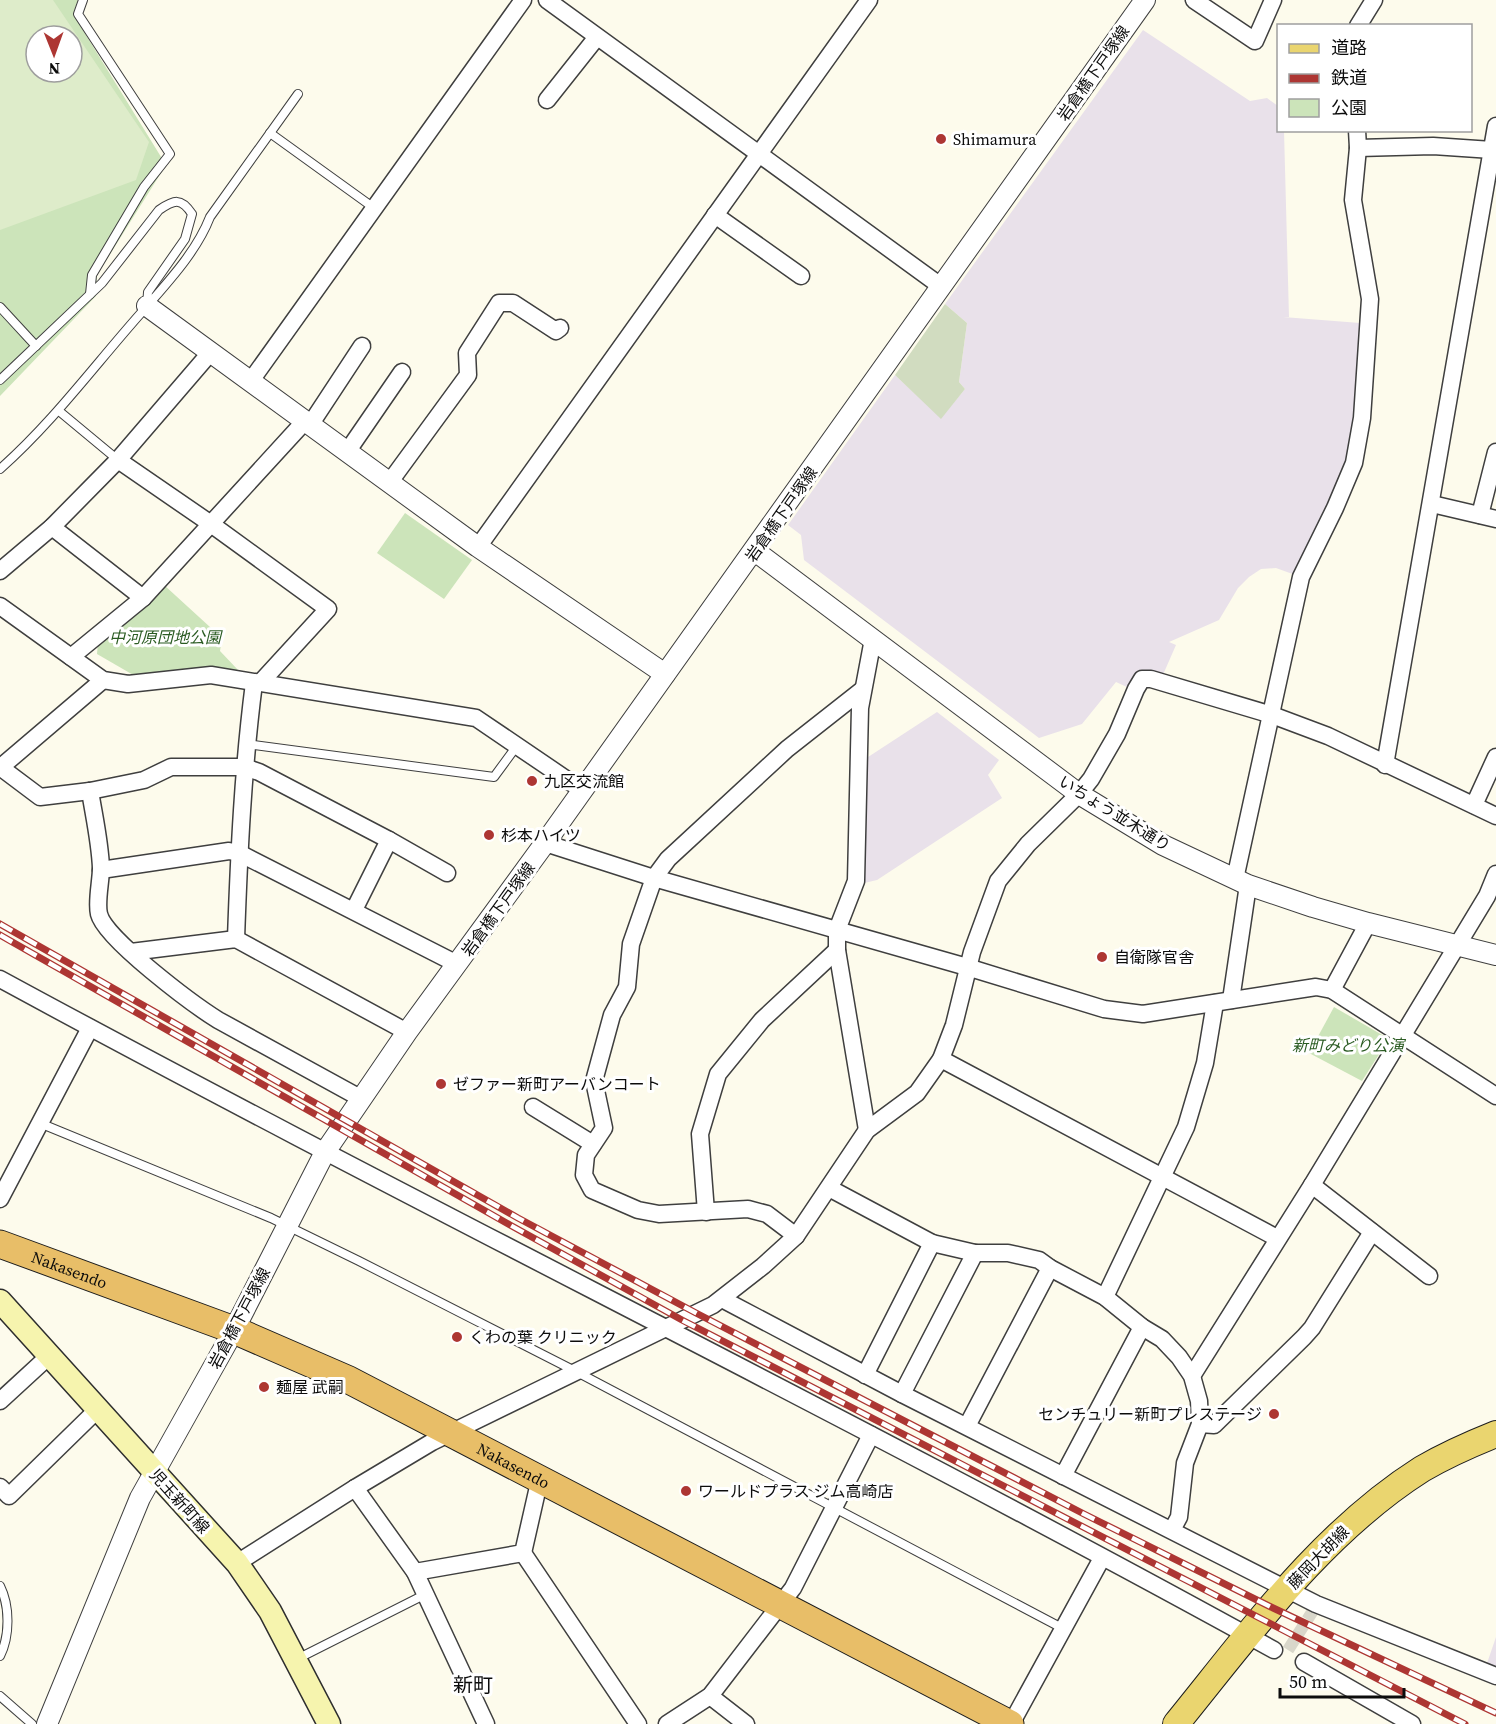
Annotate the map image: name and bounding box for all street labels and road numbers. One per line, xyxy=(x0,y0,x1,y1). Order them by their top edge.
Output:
street label: 岩倉橋下戸塚線 xyxy=(1052,21,1134,125)
street label: 岩倉橋下戸塚線 xyxy=(740,462,822,566)
street label: いちょう並木通り xyxy=(1055,770,1175,856)
street label: 岩倉橋下戸塚線 xyxy=(456,857,540,961)
street label: Nakasendo xyxy=(28,1246,111,1294)
street label: 岩倉橋下戸塚線 xyxy=(203,1263,275,1373)
street label: Nakasendo xyxy=(473,1437,554,1494)
street label: 児玉新町線 xyxy=(145,1464,215,1538)
street label: 藤岡大胡線 xyxy=(1282,1521,1354,1593)

